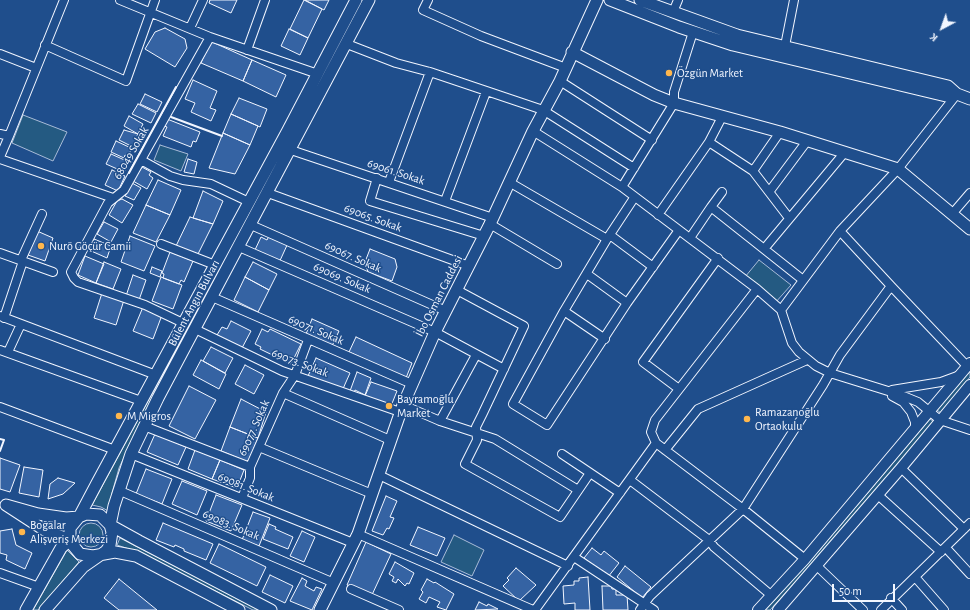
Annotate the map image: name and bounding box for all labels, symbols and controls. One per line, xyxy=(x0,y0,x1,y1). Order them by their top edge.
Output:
north arrow xyxy=(922,8,962,48)
text: K xyxy=(928,31,940,44)
place label: Özgün Market xyxy=(677,66,743,80)
marker: Özgün Market xyxy=(664,68,674,78)
street label: 68049 Sokak xyxy=(110,124,152,182)
street label: 69061. Sokak xyxy=(365,156,427,188)
street label: 69065. Sokak xyxy=(342,201,404,235)
street label: 69067. Sokak xyxy=(322,238,384,276)
place label: Nurö Göçür Camii xyxy=(49,239,131,253)
marker: Nurö Göçür Camii xyxy=(36,241,46,251)
street label: İbo Osman Caddesi xyxy=(412,253,466,339)
street label: Bülent Angın Bulvarı xyxy=(165,257,223,349)
street label: 69069. Sokak xyxy=(311,259,373,297)
street label: 69071. Sokak xyxy=(286,312,346,348)
street label: 69073. Sokak xyxy=(269,346,331,380)
place label: Bayramoğlu Market xyxy=(397,392,454,420)
street label: 69077. Sokak xyxy=(235,398,273,458)
marker: Bayramoğlu Market xyxy=(384,401,394,411)
place label: Ramazanoğlu Ortaokulu xyxy=(755,405,819,433)
place label: M Migros xyxy=(127,409,171,423)
marker: M Migros xyxy=(114,411,124,421)
marker: Ramazanoğlu Ortaokulu xyxy=(742,414,752,424)
street label: 69081. Sokak xyxy=(216,469,276,505)
street label: 69083. Sokak xyxy=(200,507,262,543)
place label: Boğalar Alışveriş Merkezi xyxy=(30,518,108,546)
marker: Boğalar Alışveriş Merkezi xyxy=(17,527,27,537)
scale bar xyxy=(834,576,897,602)
text: 50 m xyxy=(839,585,862,597)

